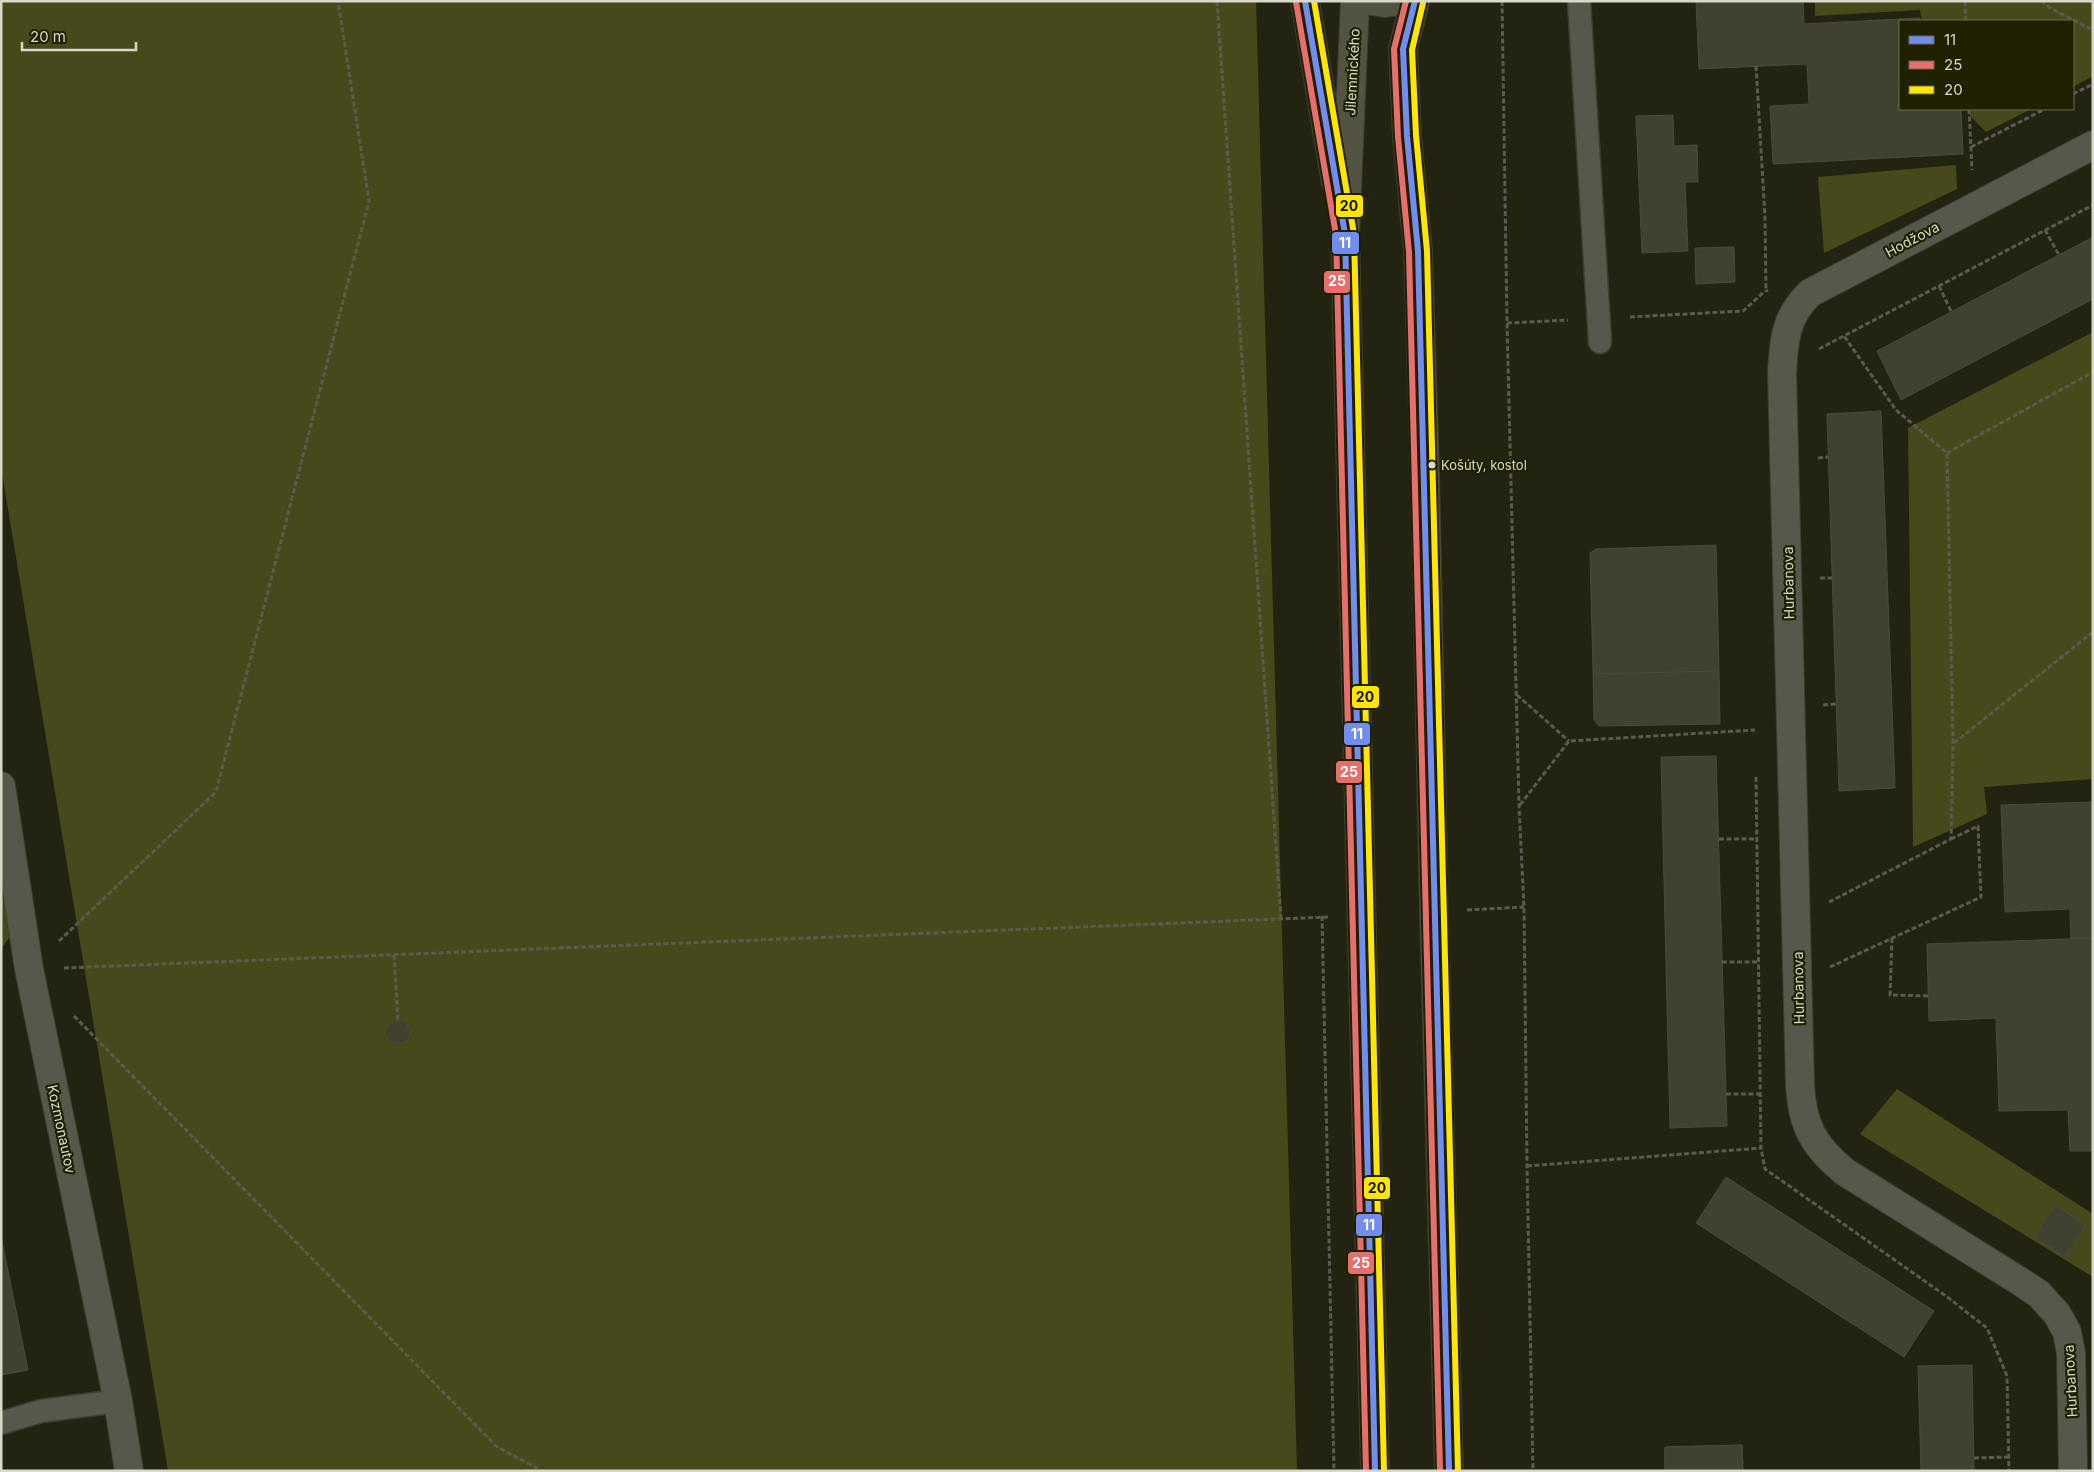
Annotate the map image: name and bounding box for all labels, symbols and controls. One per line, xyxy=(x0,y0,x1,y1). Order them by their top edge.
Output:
scale bar xyxy=(22,20,136,52)
legend xyxy=(1899,20,2074,110)
text: 20 m xyxy=(30,27,66,46)
street label: Jilemnického xyxy=(1341,28,1363,116)
text: 11 xyxy=(1944,30,1956,49)
text: 25 xyxy=(1944,55,1962,74)
text: 20 xyxy=(1944,80,1963,99)
line badge: 20 xyxy=(1335,194,1364,218)
text: 20 xyxy=(1340,197,1358,214)
street label: Hodžova xyxy=(1882,218,1942,260)
line badge: 11 xyxy=(1331,231,1360,255)
text: 11 xyxy=(1339,234,1351,251)
line badge: 25 xyxy=(1323,270,1351,294)
text: 25 xyxy=(1328,272,1346,289)
place label: Košúty, kostol xyxy=(1441,457,1527,473)
marker: Košúty, kostol xyxy=(1427,460,1437,470)
street label: Hurbanova xyxy=(1779,546,1797,620)
line badge: 20 xyxy=(1351,685,1380,709)
text: 20 xyxy=(1356,688,1374,705)
line badge: 11 xyxy=(1343,722,1371,746)
text: 11 xyxy=(1351,725,1363,742)
line badge: 25 xyxy=(1335,760,1363,784)
text: 25 xyxy=(1340,763,1358,780)
street label: Hurbanova xyxy=(1789,951,1807,1025)
street label: Kozmonautov xyxy=(44,1083,80,1175)
line badge: 20 xyxy=(1363,1176,1391,1200)
text: 20 xyxy=(1368,1179,1386,1196)
line badge: 11 xyxy=(1355,1213,1383,1237)
text: 11 xyxy=(1363,1216,1375,1233)
line badge: 25 xyxy=(1347,1251,1375,1275)
text: 25 xyxy=(1352,1254,1370,1271)
street label: Hurbanova xyxy=(2060,1344,2080,1418)

